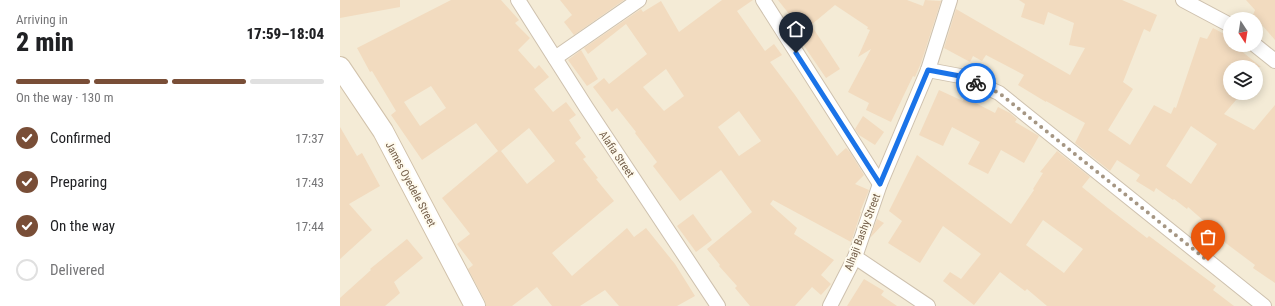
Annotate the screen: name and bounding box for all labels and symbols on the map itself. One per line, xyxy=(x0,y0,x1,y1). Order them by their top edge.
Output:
pin xyxy=(779,12,813,53)
north arrow xyxy=(1223,12,1263,52)
courier xyxy=(956,63,996,103)
street label: Alafia Street xyxy=(596,129,637,180)
street label: James Oyedele Street xyxy=(383,139,438,229)
street label: Alhaji Bashy Street xyxy=(842,192,883,273)
pin xyxy=(1191,220,1225,261)

